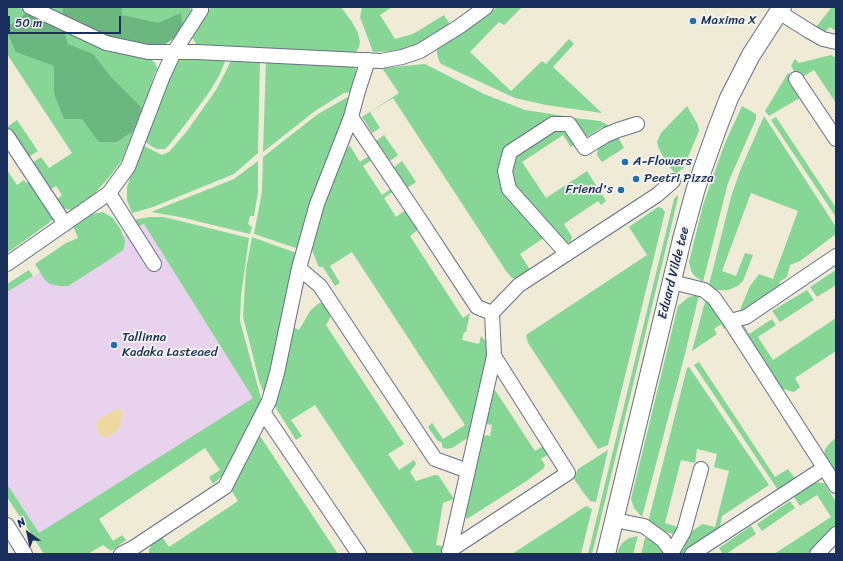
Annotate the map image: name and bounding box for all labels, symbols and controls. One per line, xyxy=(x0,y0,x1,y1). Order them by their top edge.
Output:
scale bar xyxy=(10,8,123,34)
text: 50 m xyxy=(15,12,42,34)
place label: Maxima X xyxy=(701,13,757,29)
marker: Maxima X xyxy=(688,16,698,26)
place label: A-Flowers xyxy=(633,154,692,170)
marker: A-Flowers xyxy=(620,157,630,167)
place label: Peetri Pizza xyxy=(644,171,714,187)
marker: Peetri Pizza xyxy=(631,174,641,184)
place label: Friend's xyxy=(566,182,613,198)
marker: Friend's xyxy=(616,185,626,195)
street label: Eduard Vilde tee xyxy=(655,225,693,321)
place label: Tallinna Kadaka Lasteaed xyxy=(122,330,218,361)
marker: Tallinna Kadaka Lasteaed xyxy=(109,340,119,350)
text: N xyxy=(13,512,30,533)
north arrow xyxy=(8,513,48,553)

